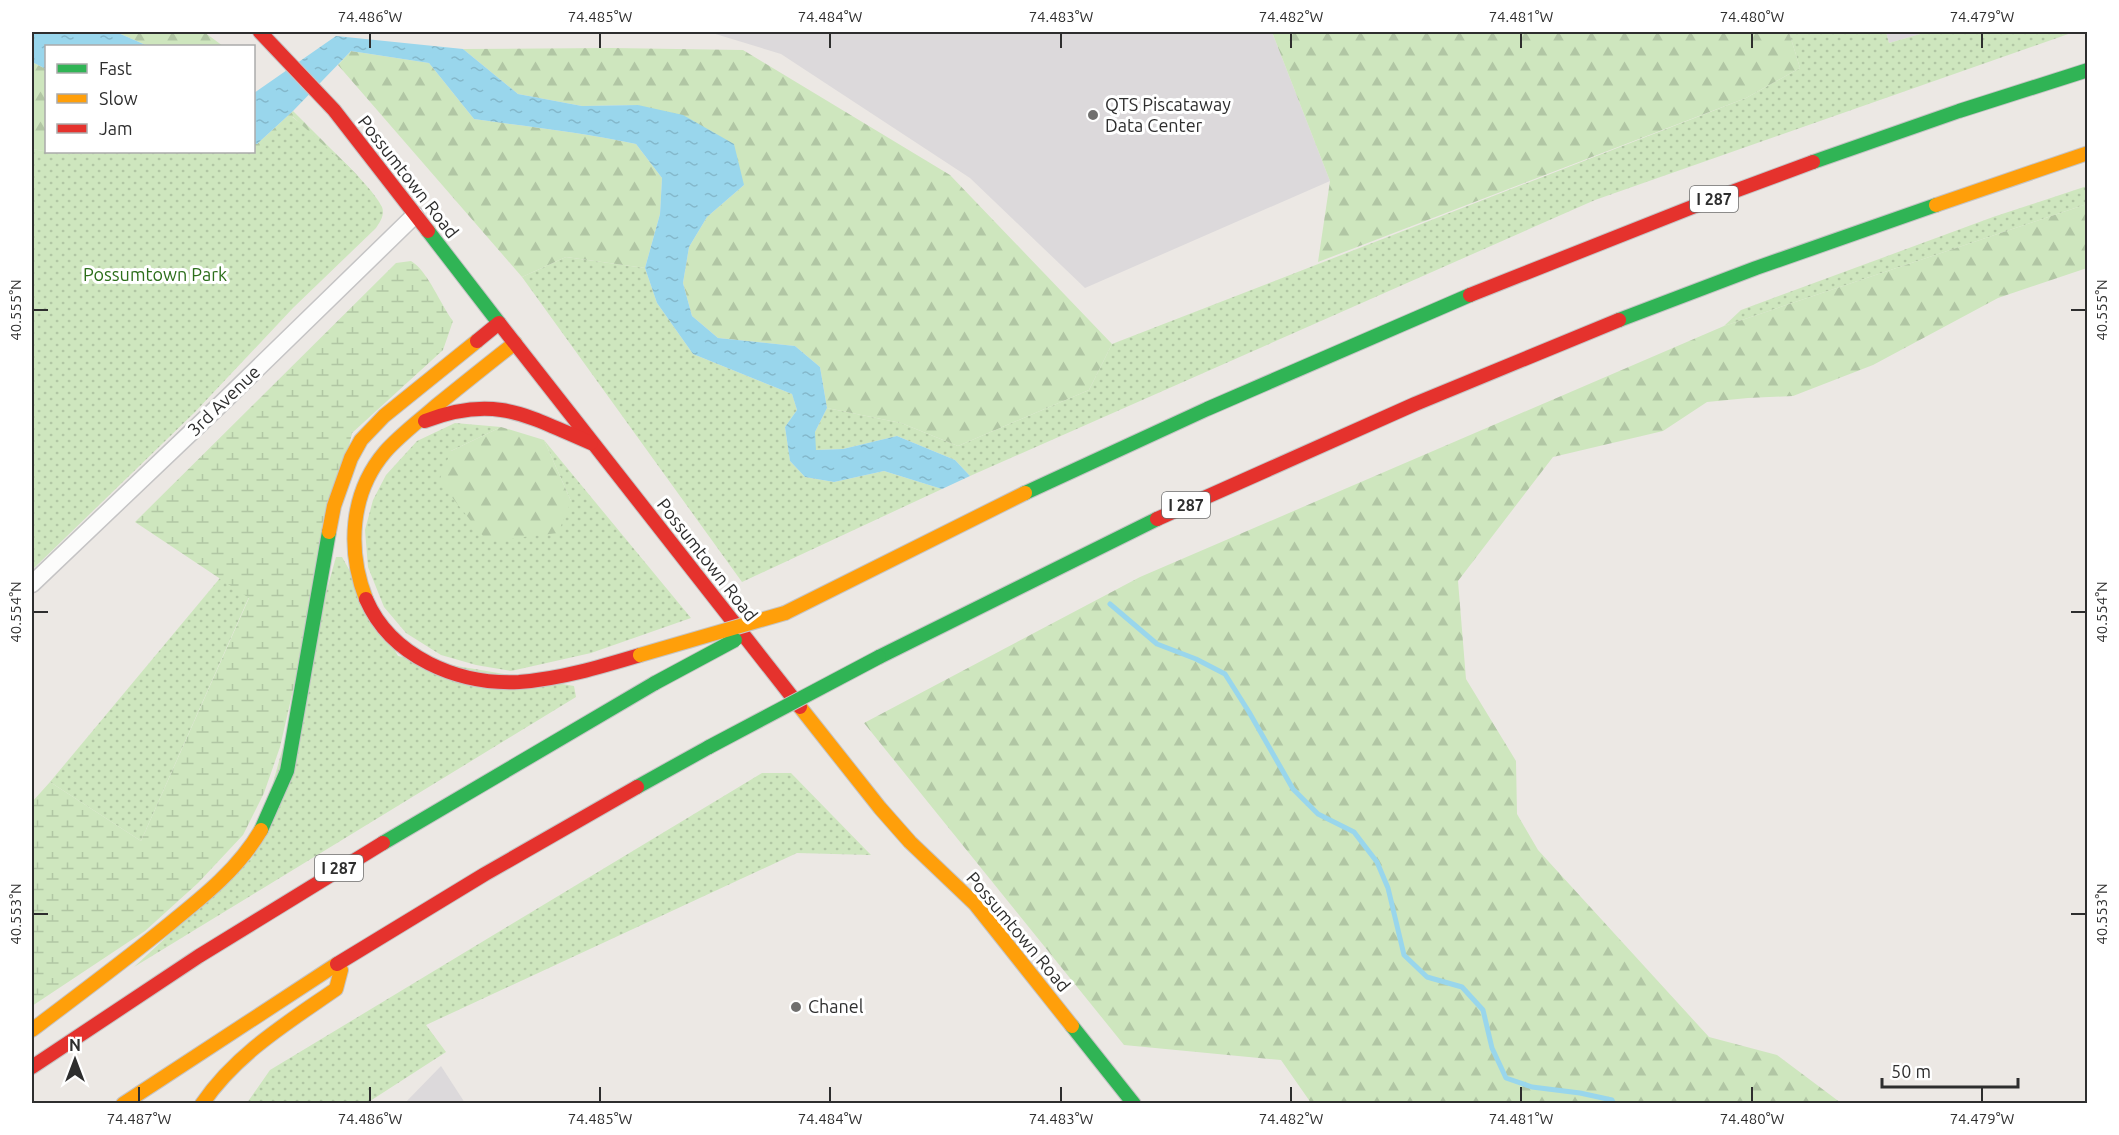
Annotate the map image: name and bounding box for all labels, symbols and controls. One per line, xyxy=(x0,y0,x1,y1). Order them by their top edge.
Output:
text: 74.486°W xyxy=(338,8,402,25)
text: 74.485°W xyxy=(568,8,632,25)
text: 74.484°W xyxy=(798,8,862,25)
text: 74.483°W xyxy=(1029,8,1093,25)
text: 74.482°W xyxy=(1259,8,1323,25)
text: 74.481°W xyxy=(1489,8,1553,25)
text: 74.480°W xyxy=(1720,8,1784,25)
text: 74.479°W xyxy=(1950,8,2014,25)
legend xyxy=(45,45,255,153)
text: Fast xyxy=(99,58,132,78)
text: Slow xyxy=(99,88,138,108)
place label: QTS Piscataway Data Center xyxy=(1105,94,1231,135)
marker: QTS Piscataway Data Center xyxy=(1086,108,1100,122)
street label: Possumtown Road xyxy=(355,111,463,242)
text: Jam xyxy=(99,118,133,138)
road number: I 287 xyxy=(1690,186,1738,212)
park label: Possumtown Park xyxy=(83,264,227,284)
text: 40.555°N xyxy=(7,279,24,341)
text: 40.555°N xyxy=(2093,279,2110,341)
street label: 3rd Avenue xyxy=(183,361,263,440)
road number: I 287 xyxy=(1162,492,1210,518)
street label: Possumtown Road xyxy=(654,494,762,625)
text: 40.554°N xyxy=(7,581,24,643)
text: 40.554°N xyxy=(2093,581,2110,643)
road number: I 287 xyxy=(315,855,363,881)
street label: Possumtown Road xyxy=(963,867,1075,995)
text: 40.553°N xyxy=(7,883,24,945)
text: 40.553°N xyxy=(2093,883,2110,945)
place label: Chanel xyxy=(808,996,864,1016)
marker: Chanel xyxy=(789,1000,803,1014)
north arrow xyxy=(45,1030,105,1090)
text: N xyxy=(69,1036,81,1054)
scale bar xyxy=(1882,1051,2018,1089)
text: 50 m xyxy=(1891,1061,1931,1081)
text: 74.487°W xyxy=(107,1110,171,1127)
text: 74.486°W xyxy=(338,1110,402,1127)
text: 74.485°W xyxy=(568,1110,632,1127)
text: 74.484°W xyxy=(798,1110,862,1127)
text: 74.483°W xyxy=(1029,1110,1093,1127)
text: 74.482°W xyxy=(1259,1110,1323,1127)
text: 74.481°W xyxy=(1489,1110,1553,1127)
text: 74.480°W xyxy=(1720,1110,1784,1127)
text: 74.479°W xyxy=(1950,1110,2014,1127)

